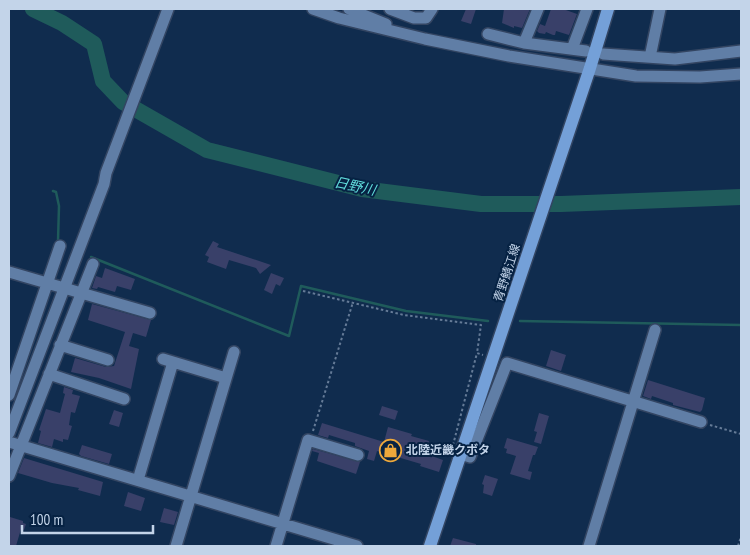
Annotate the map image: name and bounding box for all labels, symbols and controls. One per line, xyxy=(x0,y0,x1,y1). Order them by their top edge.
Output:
water label: 日野川 xyxy=(333,173,379,200)
street label: 青野鯖江線 xyxy=(490,242,523,304)
shop icon: 北陸近畿クボタ xyxy=(378,438,402,462)
place label: 北陸近畿クボタ xyxy=(406,442,490,457)
scale bar xyxy=(22,502,154,534)
text: 100 m xyxy=(30,510,63,529)

